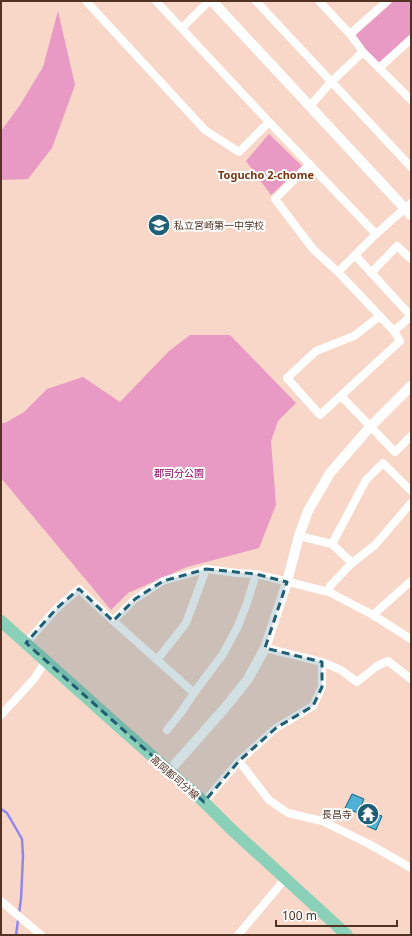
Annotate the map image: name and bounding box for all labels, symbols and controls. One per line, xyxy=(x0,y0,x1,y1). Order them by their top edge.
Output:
district label: Togucho 2-chome xyxy=(218,167,314,182)
school or university icon: 私立宮崎第一中学校 xyxy=(146,212,172,238)
place label: 私立宮崎第一中学校 xyxy=(174,218,264,232)
park label: 郡司分公園 xyxy=(154,466,204,480)
street label: 高岡都司分線 xyxy=(148,752,202,802)
temple icon: 長昌寺 xyxy=(355,801,381,827)
place label: 長昌寺 xyxy=(322,807,352,821)
scale bar xyxy=(276,902,397,928)
text: 100 m xyxy=(282,907,317,924)

